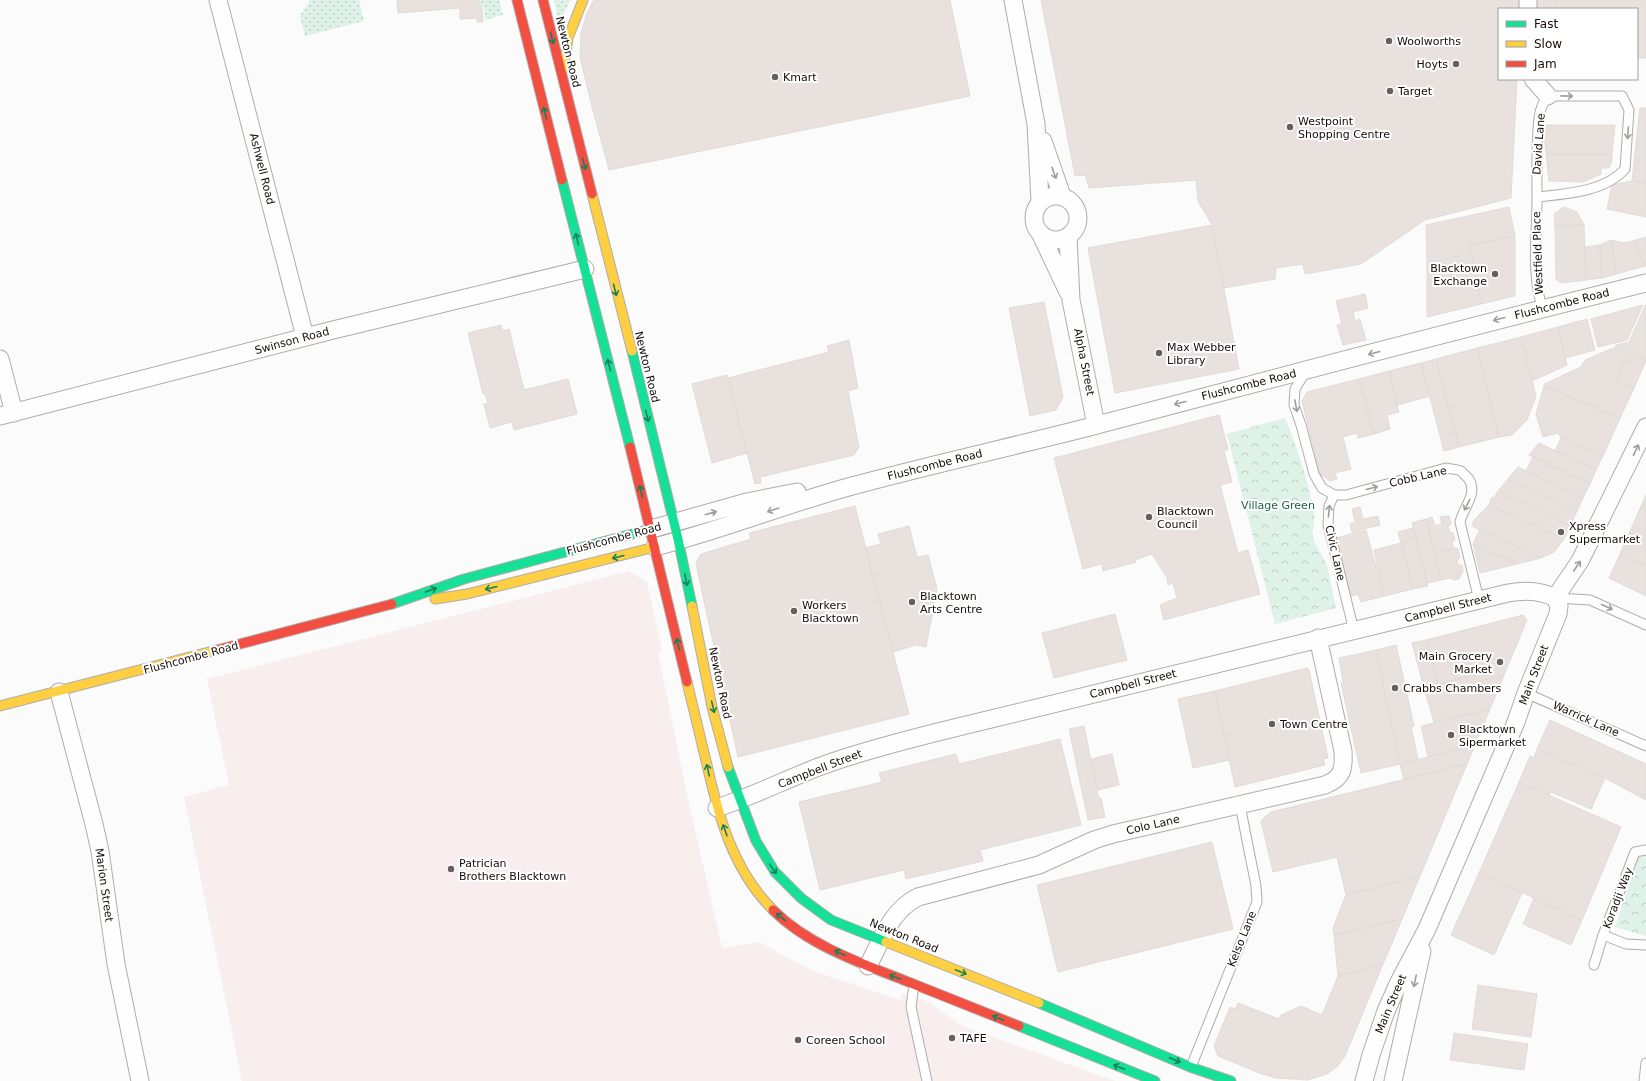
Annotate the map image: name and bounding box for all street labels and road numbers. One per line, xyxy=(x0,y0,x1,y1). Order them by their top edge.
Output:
street label: Newton Road xyxy=(553,15,583,89)
street label: David Lane xyxy=(1530,112,1548,175)
street label: Ashwell Road xyxy=(247,132,277,206)
street label: Westfield Place xyxy=(1530,211,1546,295)
street label: Flushcombe Road xyxy=(1513,286,1611,322)
street label: Swinson Road xyxy=(253,325,331,357)
street label: Alpha Street xyxy=(1071,327,1097,397)
street label: Newton Road xyxy=(632,330,662,404)
street label: Flushcombe Road xyxy=(1200,367,1298,403)
street label: Flushcombe Road xyxy=(886,447,984,483)
street label: Cobb Lane xyxy=(1388,464,1448,490)
street label: Flushcombe Road xyxy=(565,520,663,558)
street label: Civic Lane xyxy=(1322,524,1348,582)
street label: Campbell Street xyxy=(1403,591,1493,625)
street label: Flushcombe Road xyxy=(142,639,240,677)
street label: Main Street xyxy=(1517,643,1552,707)
street label: Newton Road xyxy=(706,646,734,720)
street label: Campbell Street xyxy=(1088,667,1178,701)
street label: Warrick Lane xyxy=(1551,699,1621,740)
street label: Campbell Street xyxy=(776,747,864,791)
street label: Colo Lane xyxy=(1125,813,1181,837)
street label: Marion Street xyxy=(92,847,116,923)
street label: Koradji Way xyxy=(1600,865,1636,931)
street label: Kelso Lane xyxy=(1225,909,1259,969)
street label: Newton Road xyxy=(868,916,940,956)
street label: Main Street xyxy=(1373,972,1410,1036)

